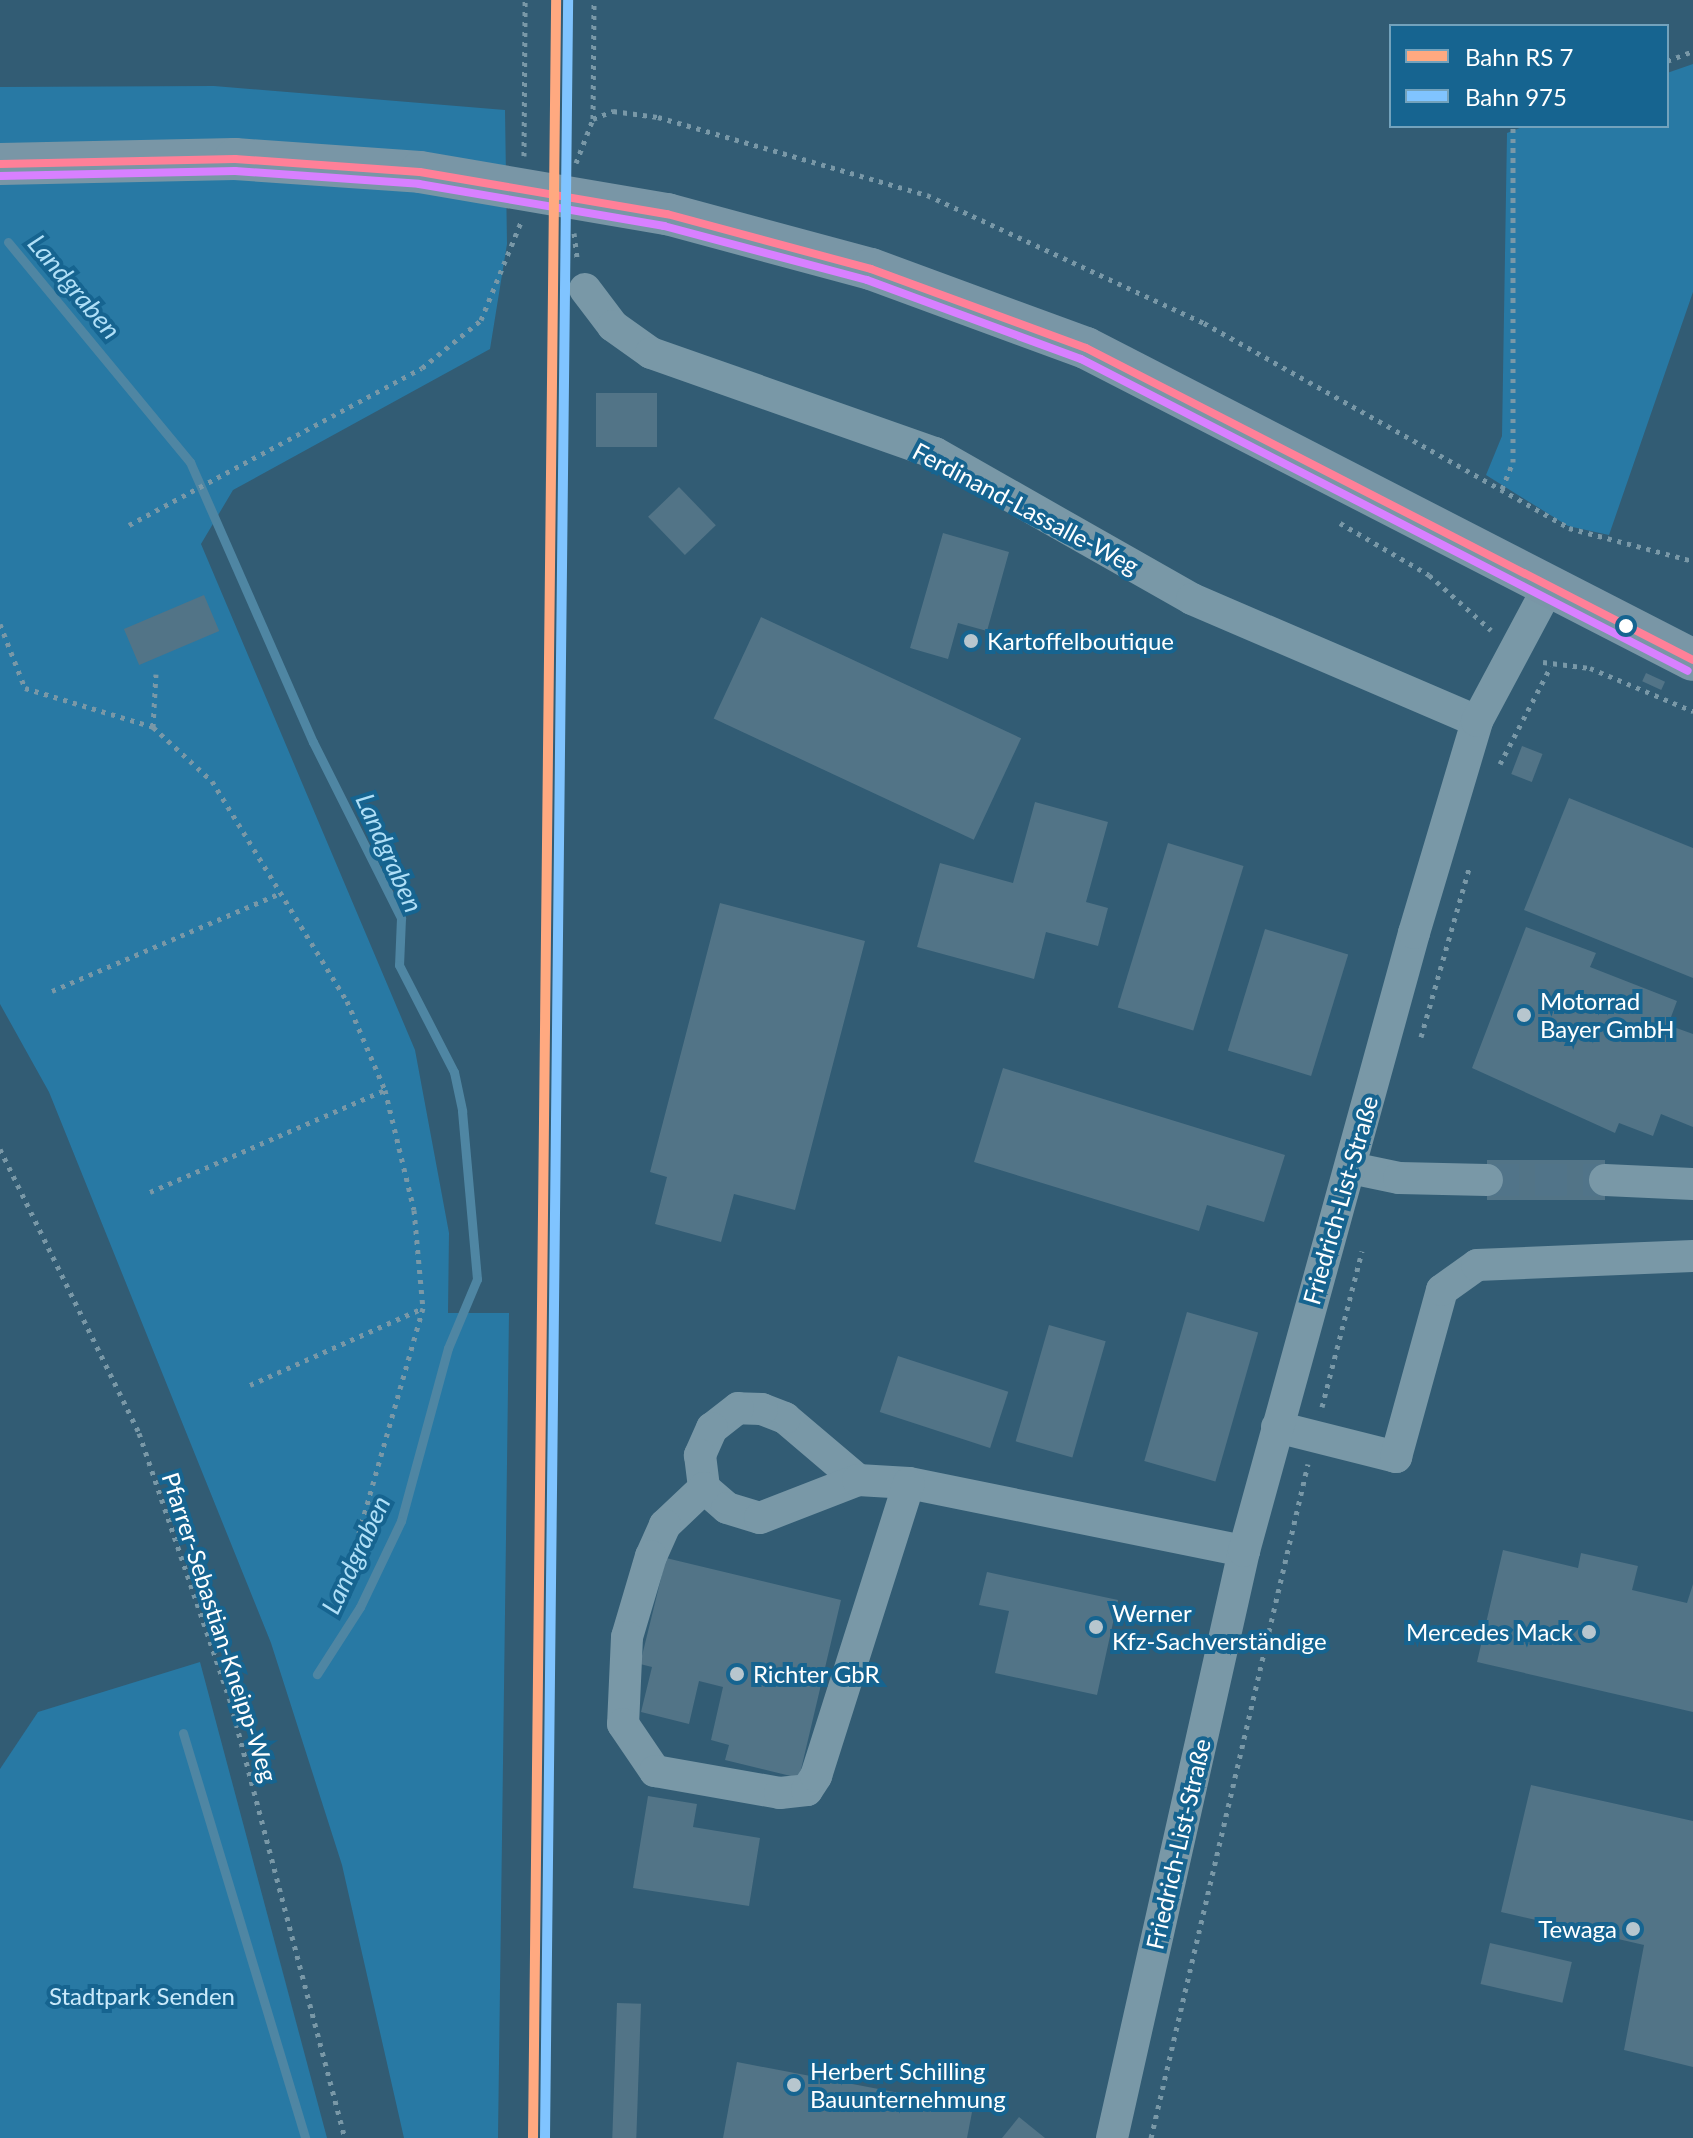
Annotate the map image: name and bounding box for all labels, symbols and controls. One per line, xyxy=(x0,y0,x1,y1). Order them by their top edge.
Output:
legend xyxy=(1389,24,1669,128)
text: Bahn RS 7 xyxy=(1465,42,1573,71)
text: Bahn 975 xyxy=(1465,82,1567,111)
water label: Landgraben xyxy=(21,228,127,346)
street label: Ferdinand-Lassalle-Weg xyxy=(908,436,1144,580)
unlabelled marker xyxy=(1618,618,1634,634)
place label: Kartoffelboutique xyxy=(987,627,1174,655)
marker: Kartoffelboutique xyxy=(962,632,980,650)
water label: Landgraben xyxy=(349,789,429,917)
place label: Motorrad Bayer GmbH xyxy=(1540,987,1675,1043)
marker: Motorrad Bayer GmbH xyxy=(1515,1006,1533,1024)
street label: Friedrich-List-Straße xyxy=(1296,1092,1384,1308)
street label: Pfarrer-Sebastian-Kneipp-Weg xyxy=(156,1469,284,1785)
water label: Landgraben xyxy=(315,1491,397,1619)
place label: Werner Kfz-Sachverständige xyxy=(1112,1599,1327,1655)
marker: Werner Kfz-Sachverständige xyxy=(1087,1618,1105,1636)
place label: Mercedes Mack xyxy=(1406,1618,1573,1646)
marker: Mercedes Mack xyxy=(1580,1623,1598,1641)
place label: Richter GbR xyxy=(753,1660,880,1688)
marker: Richter GbR xyxy=(728,1665,746,1683)
street label: Friedrich-List-Straße xyxy=(1140,1736,1216,1952)
place label: Tewaga xyxy=(1538,1915,1617,1943)
marker: Tewaga xyxy=(1624,1920,1642,1938)
park label: Stadtpark Senden xyxy=(49,1982,235,2010)
place label: Herbert Schilling Bauunternehmung xyxy=(810,2057,1006,2113)
marker: Herbert Schilling Bauunternehmung xyxy=(785,2076,803,2094)

